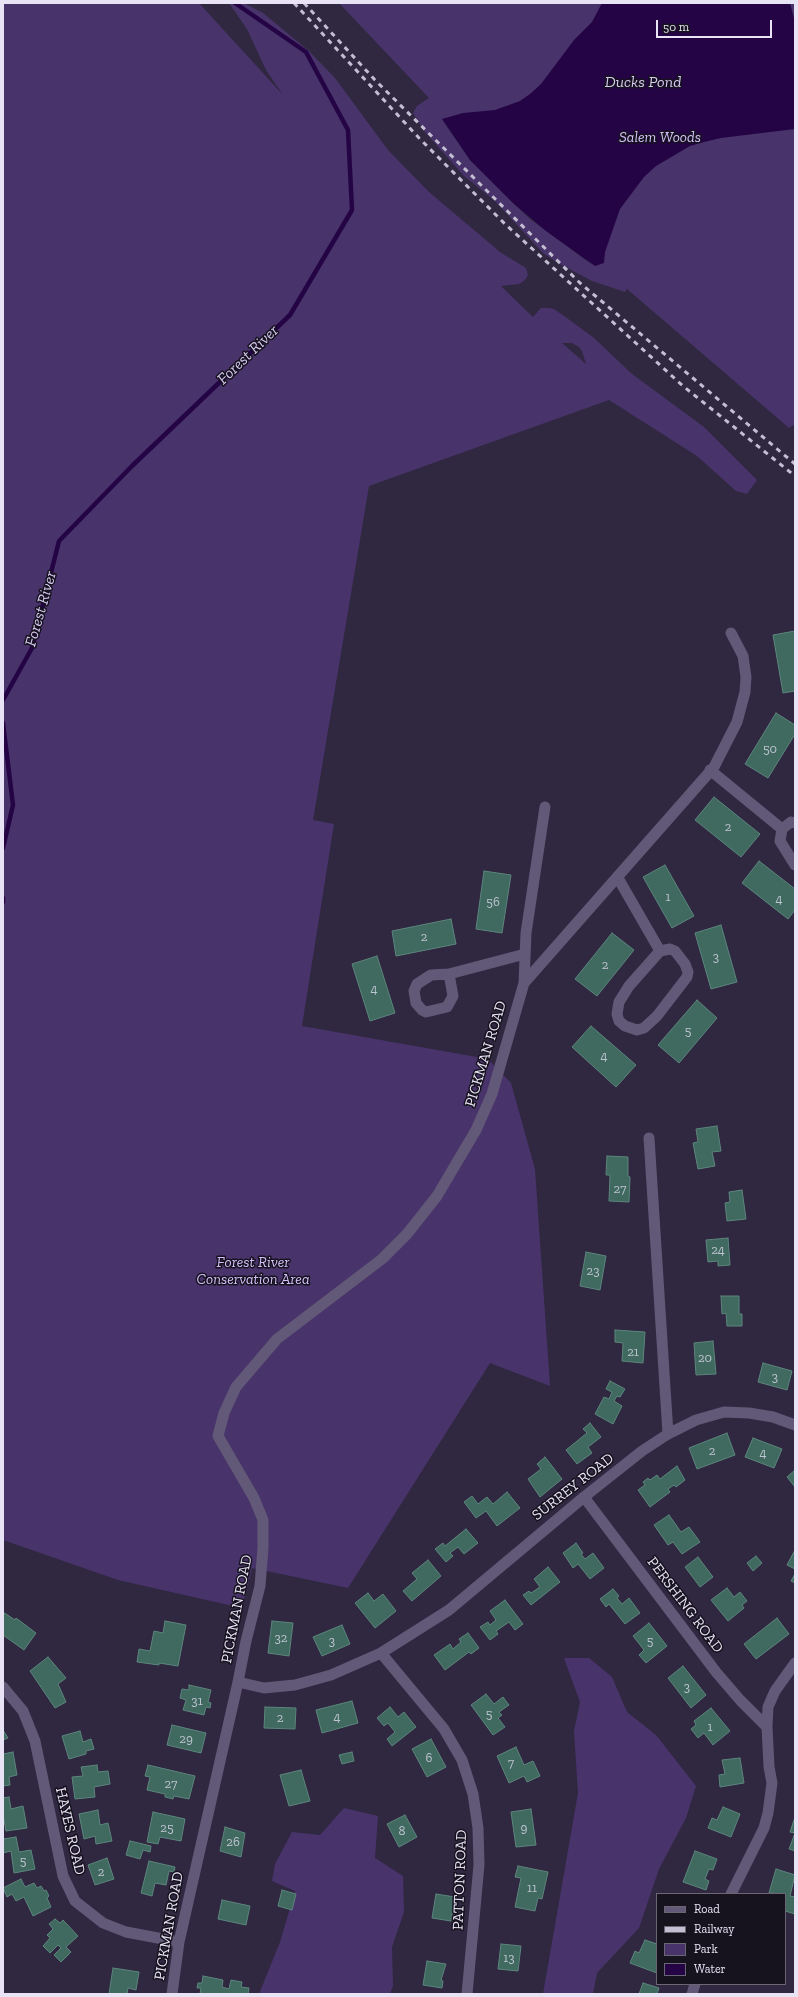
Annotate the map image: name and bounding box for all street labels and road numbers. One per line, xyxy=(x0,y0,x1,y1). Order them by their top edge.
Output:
street label: PICKMAN ROAD xyxy=(461,999,511,1109)
street label: SURREY ROAD xyxy=(529,1450,617,1524)
street label: PICKMAN ROAD xyxy=(218,1553,256,1665)
street label: PERSHING ROAD xyxy=(643,1554,727,1656)
street label: HAYES ROAD xyxy=(51,1785,89,1877)
street label: PATTON ROAD xyxy=(449,1830,471,1930)
street label: PICKMAN ROAD xyxy=(151,1870,187,1982)

